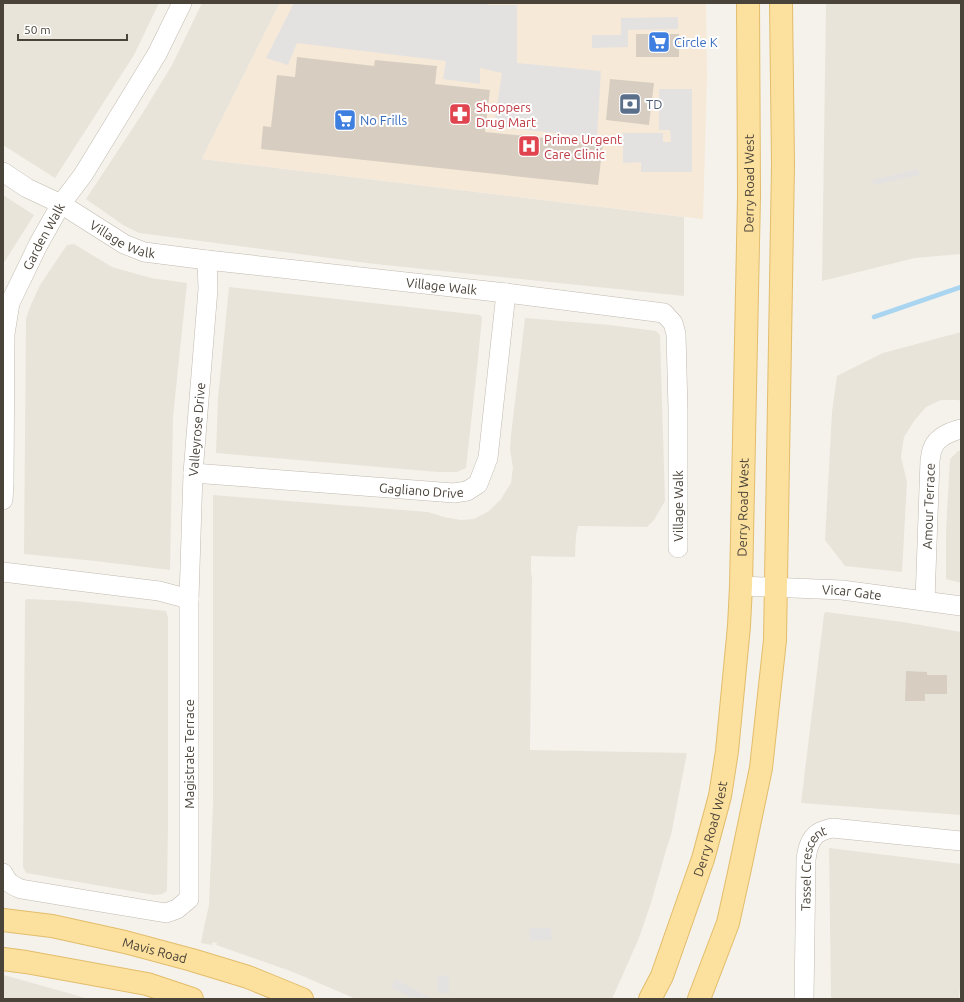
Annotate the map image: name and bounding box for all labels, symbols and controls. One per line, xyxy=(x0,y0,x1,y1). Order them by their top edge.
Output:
scale bar xyxy=(18,16,127,42)
text: 50 m xyxy=(24,23,51,36)
supermarket icon: Circle K xyxy=(646,29,672,55)
place label: Circle K xyxy=(674,35,718,49)
bank icon: TD xyxy=(617,91,643,117)
place label: TD xyxy=(646,97,662,111)
place label: Shoppers Drug Mart xyxy=(476,100,536,129)
pharmacy icon: Shoppers Drug Mart xyxy=(447,101,473,127)
supermarket icon: No Frills xyxy=(332,107,358,133)
place label: No Frills xyxy=(360,113,407,127)
place label: Prime Urgent Care Clinic xyxy=(544,132,622,161)
hospital icon: Prime Urgent Care Clinic xyxy=(516,133,542,159)
street label: Derry Road West xyxy=(741,134,756,233)
street label: Garden Walk xyxy=(20,200,67,272)
street label: Village Walk xyxy=(88,217,156,260)
street label: Village Walk xyxy=(405,275,478,297)
street label: Valleyrose Drive xyxy=(186,382,207,477)
street label: Derry Road West xyxy=(735,458,751,557)
street label: Amour Terrace xyxy=(920,463,937,549)
street label: Village Walk xyxy=(671,470,685,542)
street label: Gagliano Drive xyxy=(378,480,465,500)
street label: Vicar Gate xyxy=(822,582,883,602)
street label: Magistrate Terrace xyxy=(182,699,196,809)
street label: Derry Road West xyxy=(690,780,729,878)
street label: Tassel Crescent xyxy=(798,823,828,911)
street label: Mavis Road xyxy=(121,935,189,965)

